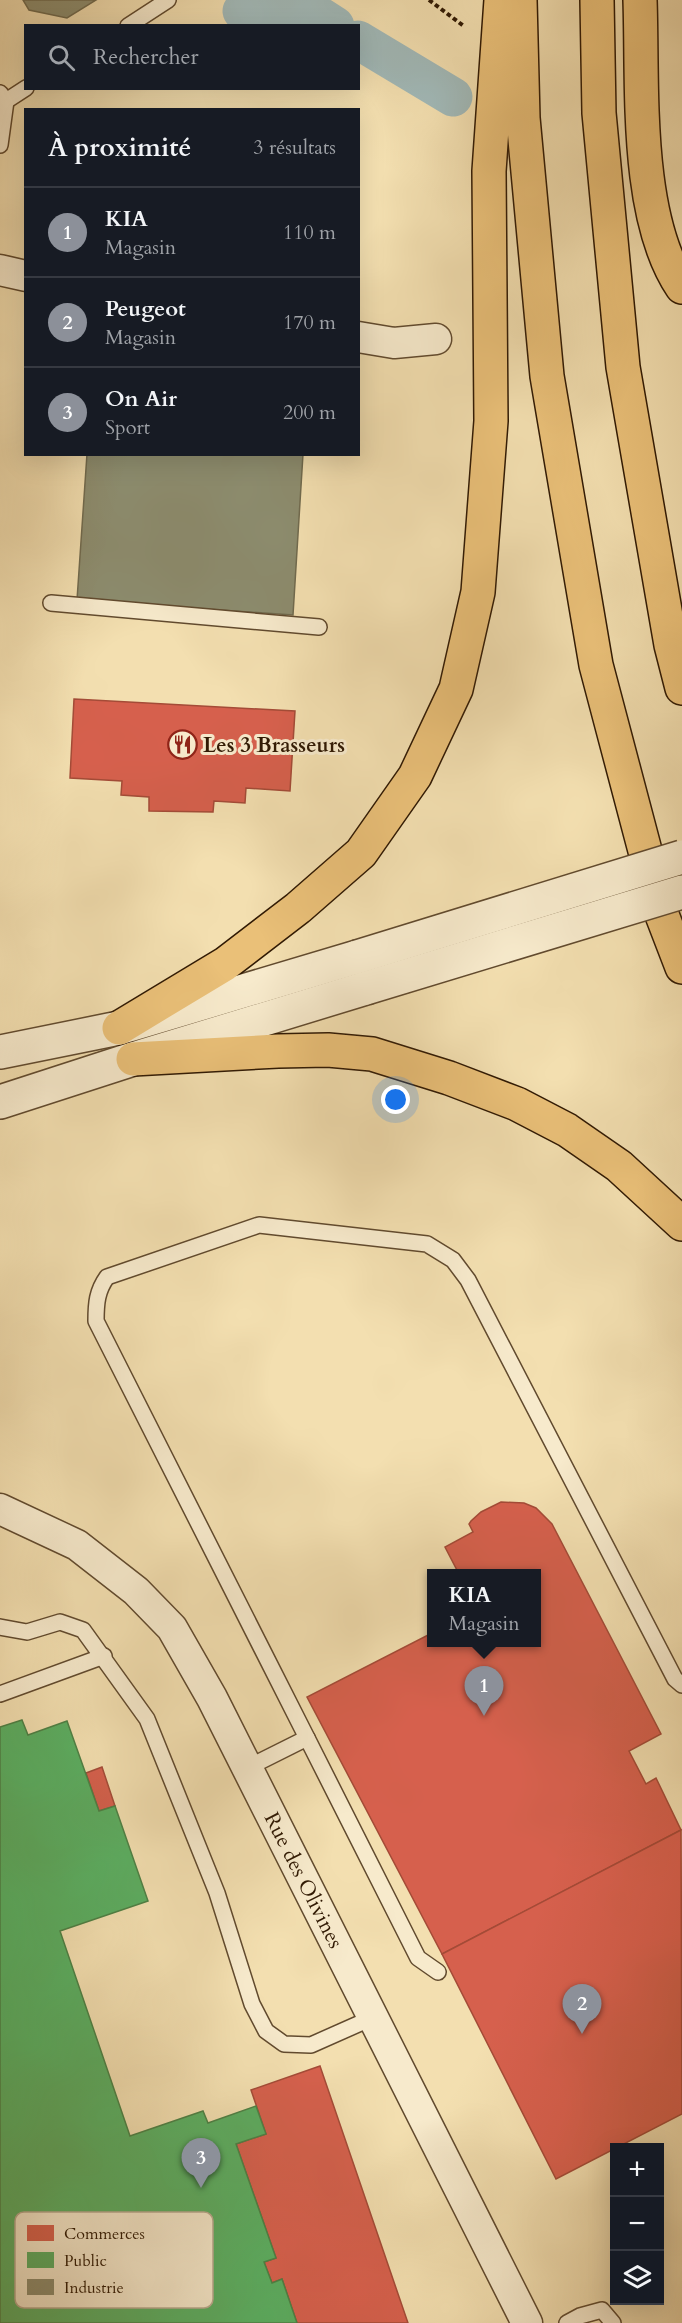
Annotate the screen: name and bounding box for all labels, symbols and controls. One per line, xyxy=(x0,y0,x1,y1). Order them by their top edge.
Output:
search box xyxy=(24,24,360,90)
icon: search xyxy=(45,41,78,74)
text: Rechercher xyxy=(93,42,198,72)
text: À proximité xyxy=(48,130,191,165)
text: 3 résultats xyxy=(253,134,336,161)
text: KIA xyxy=(105,204,148,234)
text: 1 xyxy=(62,219,73,246)
text: 110 m xyxy=(283,219,336,246)
text: Magasin xyxy=(105,234,176,261)
text: Peugeot xyxy=(105,294,186,324)
text: 2 xyxy=(62,309,73,336)
text: 170 m xyxy=(283,309,336,336)
text: Magasin xyxy=(105,324,176,351)
text: On Air xyxy=(105,384,177,414)
text: 3 xyxy=(62,399,73,426)
text: 200 m xyxy=(283,399,336,426)
text: Sport xyxy=(105,414,150,441)
restaurant icon: Les 3 Brasseurs xyxy=(166,729,198,761)
place label: Les 3 Brasseurs xyxy=(203,731,345,760)
your location xyxy=(381,1085,410,1114)
popup xyxy=(427,1569,541,1647)
text: KIA xyxy=(448,1580,491,1610)
text: Magasin xyxy=(448,1610,520,1637)
pin: 1 xyxy=(464,1666,504,1716)
street label: Rue des Olivines xyxy=(257,1807,350,1953)
pin: 2 xyxy=(562,1984,602,2034)
pin: 3 xyxy=(182,2138,220,2188)
map controls xyxy=(610,2143,664,2305)
button: + xyxy=(610,2143,664,2197)
button: − xyxy=(610,2197,664,2251)
legend xyxy=(15,2212,213,2308)
text: Commerces xyxy=(64,2223,145,2245)
text: Public xyxy=(64,2250,107,2272)
button: layers xyxy=(610,2251,664,2305)
text: Industrie xyxy=(64,2277,124,2299)

